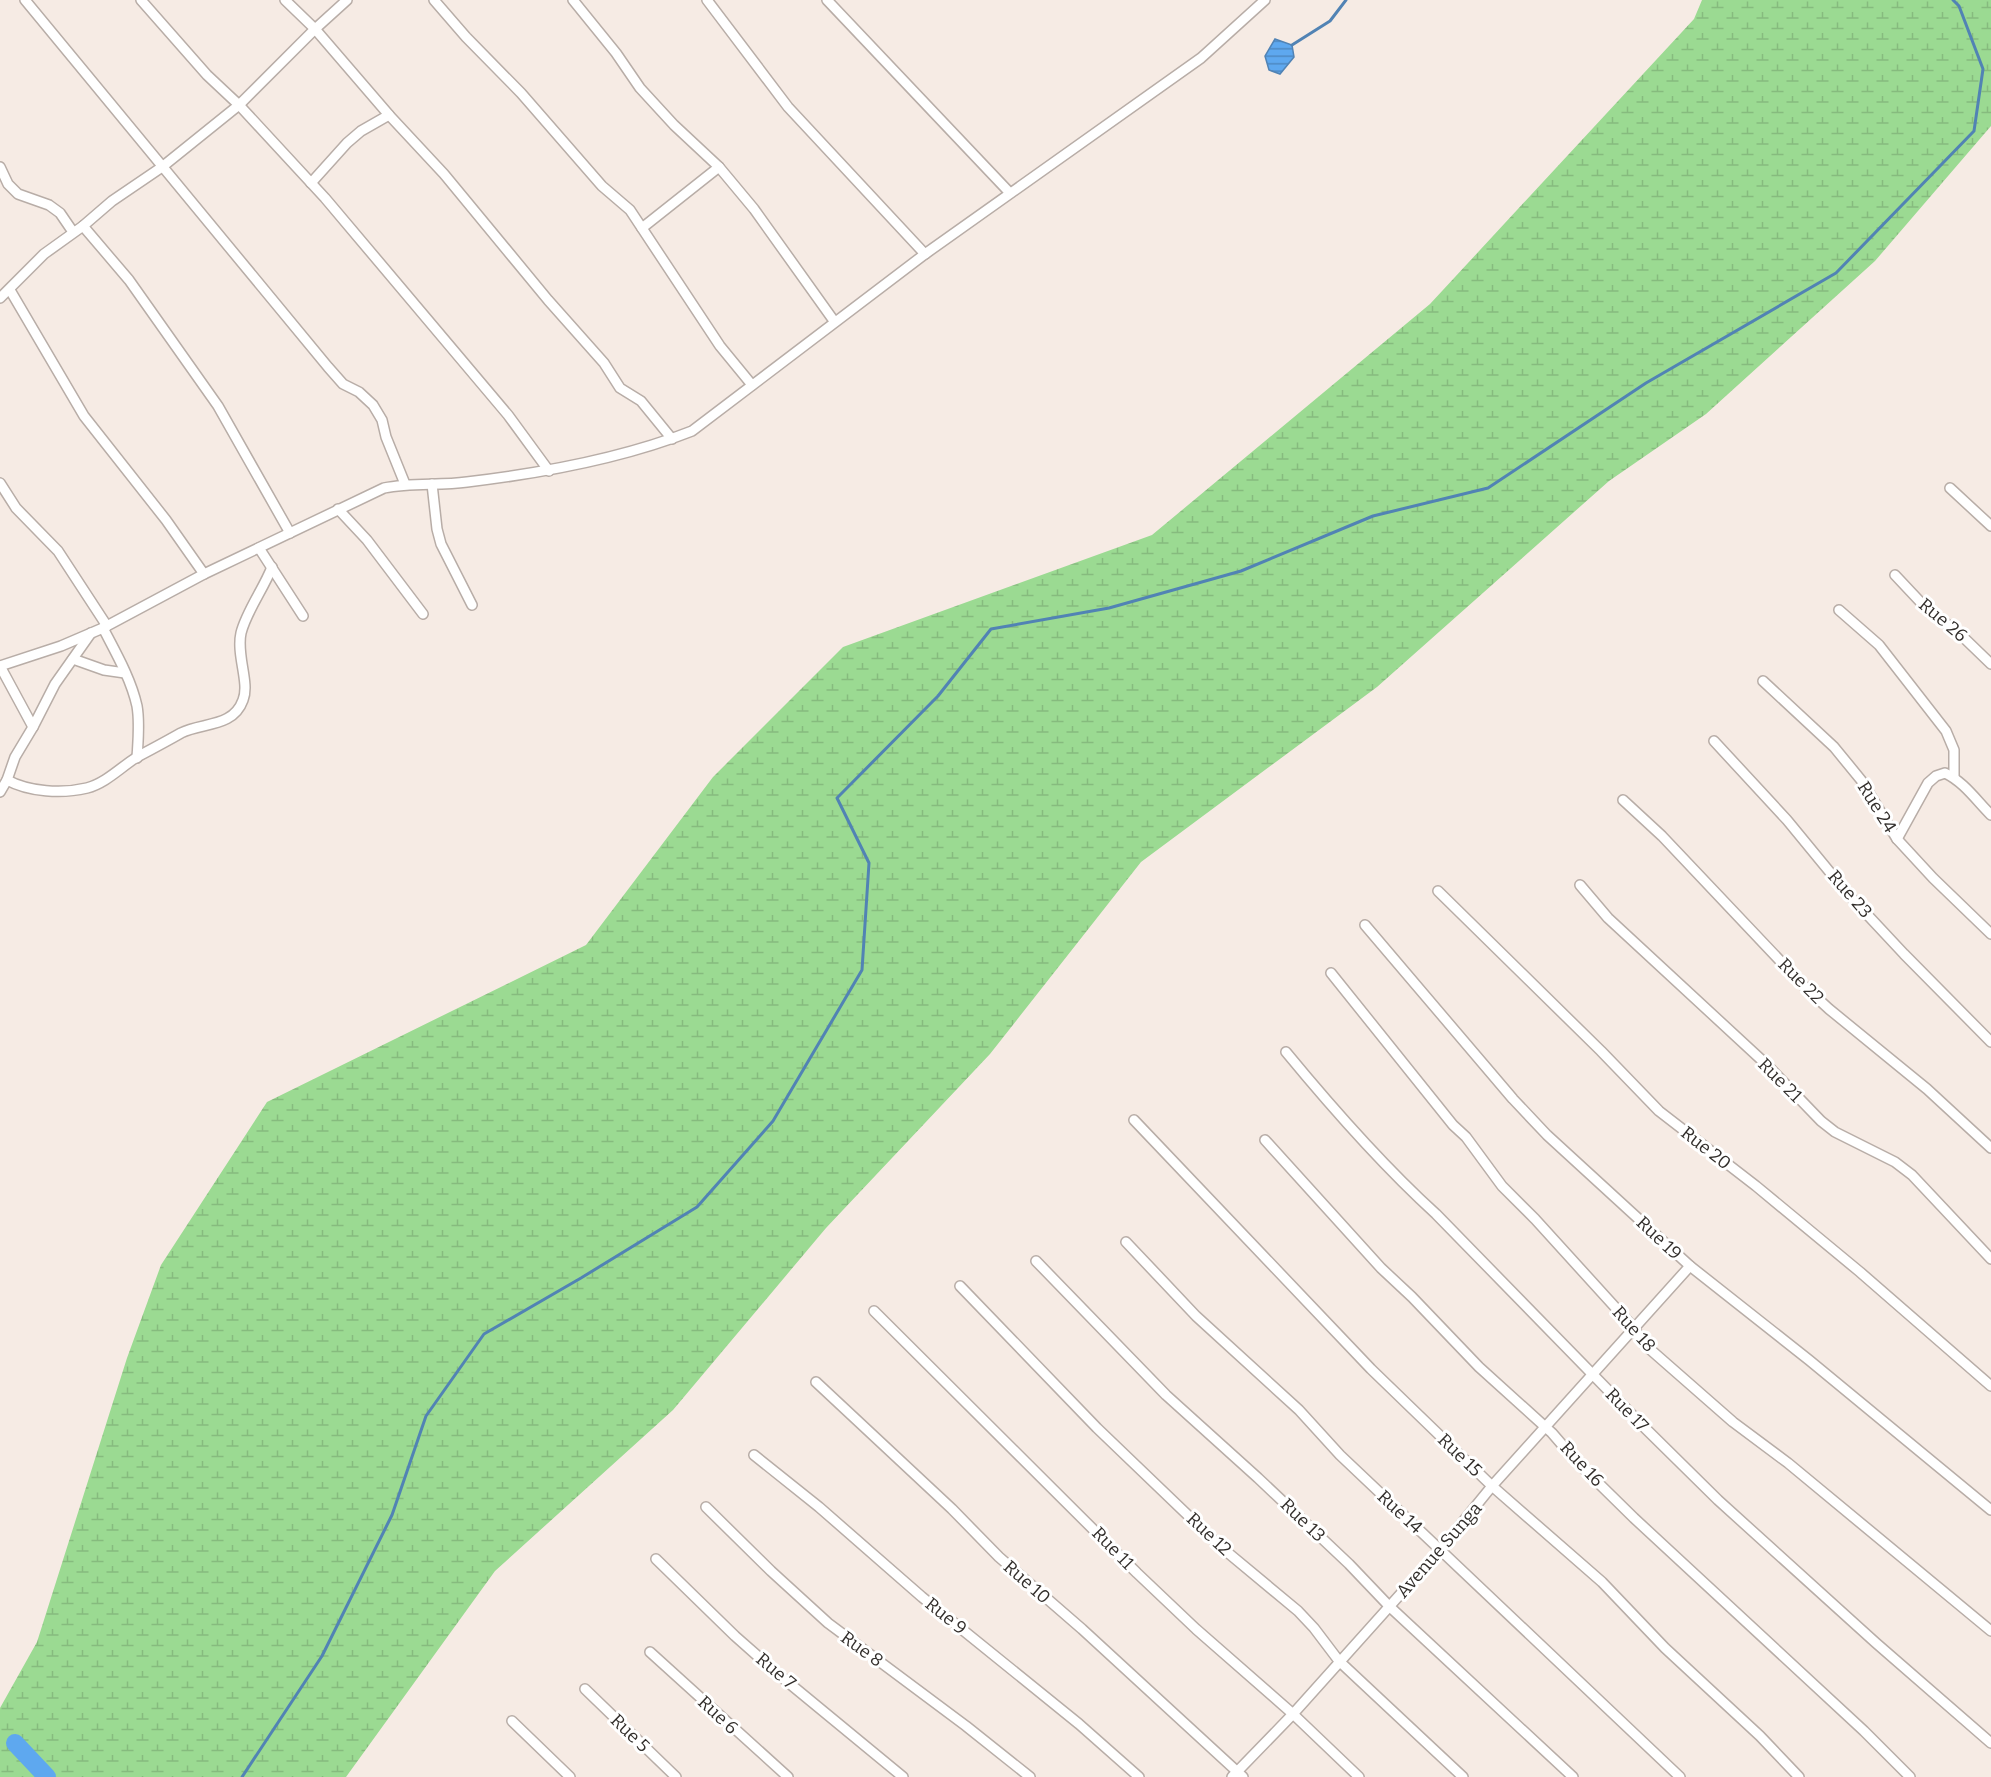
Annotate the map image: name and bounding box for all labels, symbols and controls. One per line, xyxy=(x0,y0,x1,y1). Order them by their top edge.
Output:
street label: Rue 26 xyxy=(1914,593,1972,647)
street label: Rue 24 xyxy=(1853,777,1902,837)
street label: Rue 23 xyxy=(1823,866,1877,922)
street label: Rue 22 xyxy=(1774,954,1828,1008)
street label: Rue 21 xyxy=(1753,1053,1807,1107)
street label: Rue 20 xyxy=(1677,1122,1735,1174)
street label: Rue 19 xyxy=(1632,1212,1686,1264)
street label: Rue 18 xyxy=(1608,1301,1660,1357)
street label: Rue 17 xyxy=(1601,1384,1653,1436)
street label: Rue 15 xyxy=(1433,1429,1487,1481)
street label: Rue 16 xyxy=(1556,1437,1608,1491)
street label: Rue 14 xyxy=(1373,1486,1428,1539)
street label: Rue 13 xyxy=(1276,1493,1330,1547)
street label: Avenue Sunga xyxy=(1391,1498,1487,1602)
street label: Rue 12 xyxy=(1182,1508,1236,1560)
street label: Rue 11 xyxy=(1087,1522,1139,1574)
street label: Rue 10 xyxy=(999,1556,1055,1608)
street label: Rue 9 xyxy=(921,1593,971,1639)
street label: Rue 8 xyxy=(837,1626,887,1672)
street label: Rue 7 xyxy=(752,1648,800,1694)
street label: Rue 6 xyxy=(693,1691,743,1739)
street label: Rue 5 xyxy=(606,1709,654,1757)

